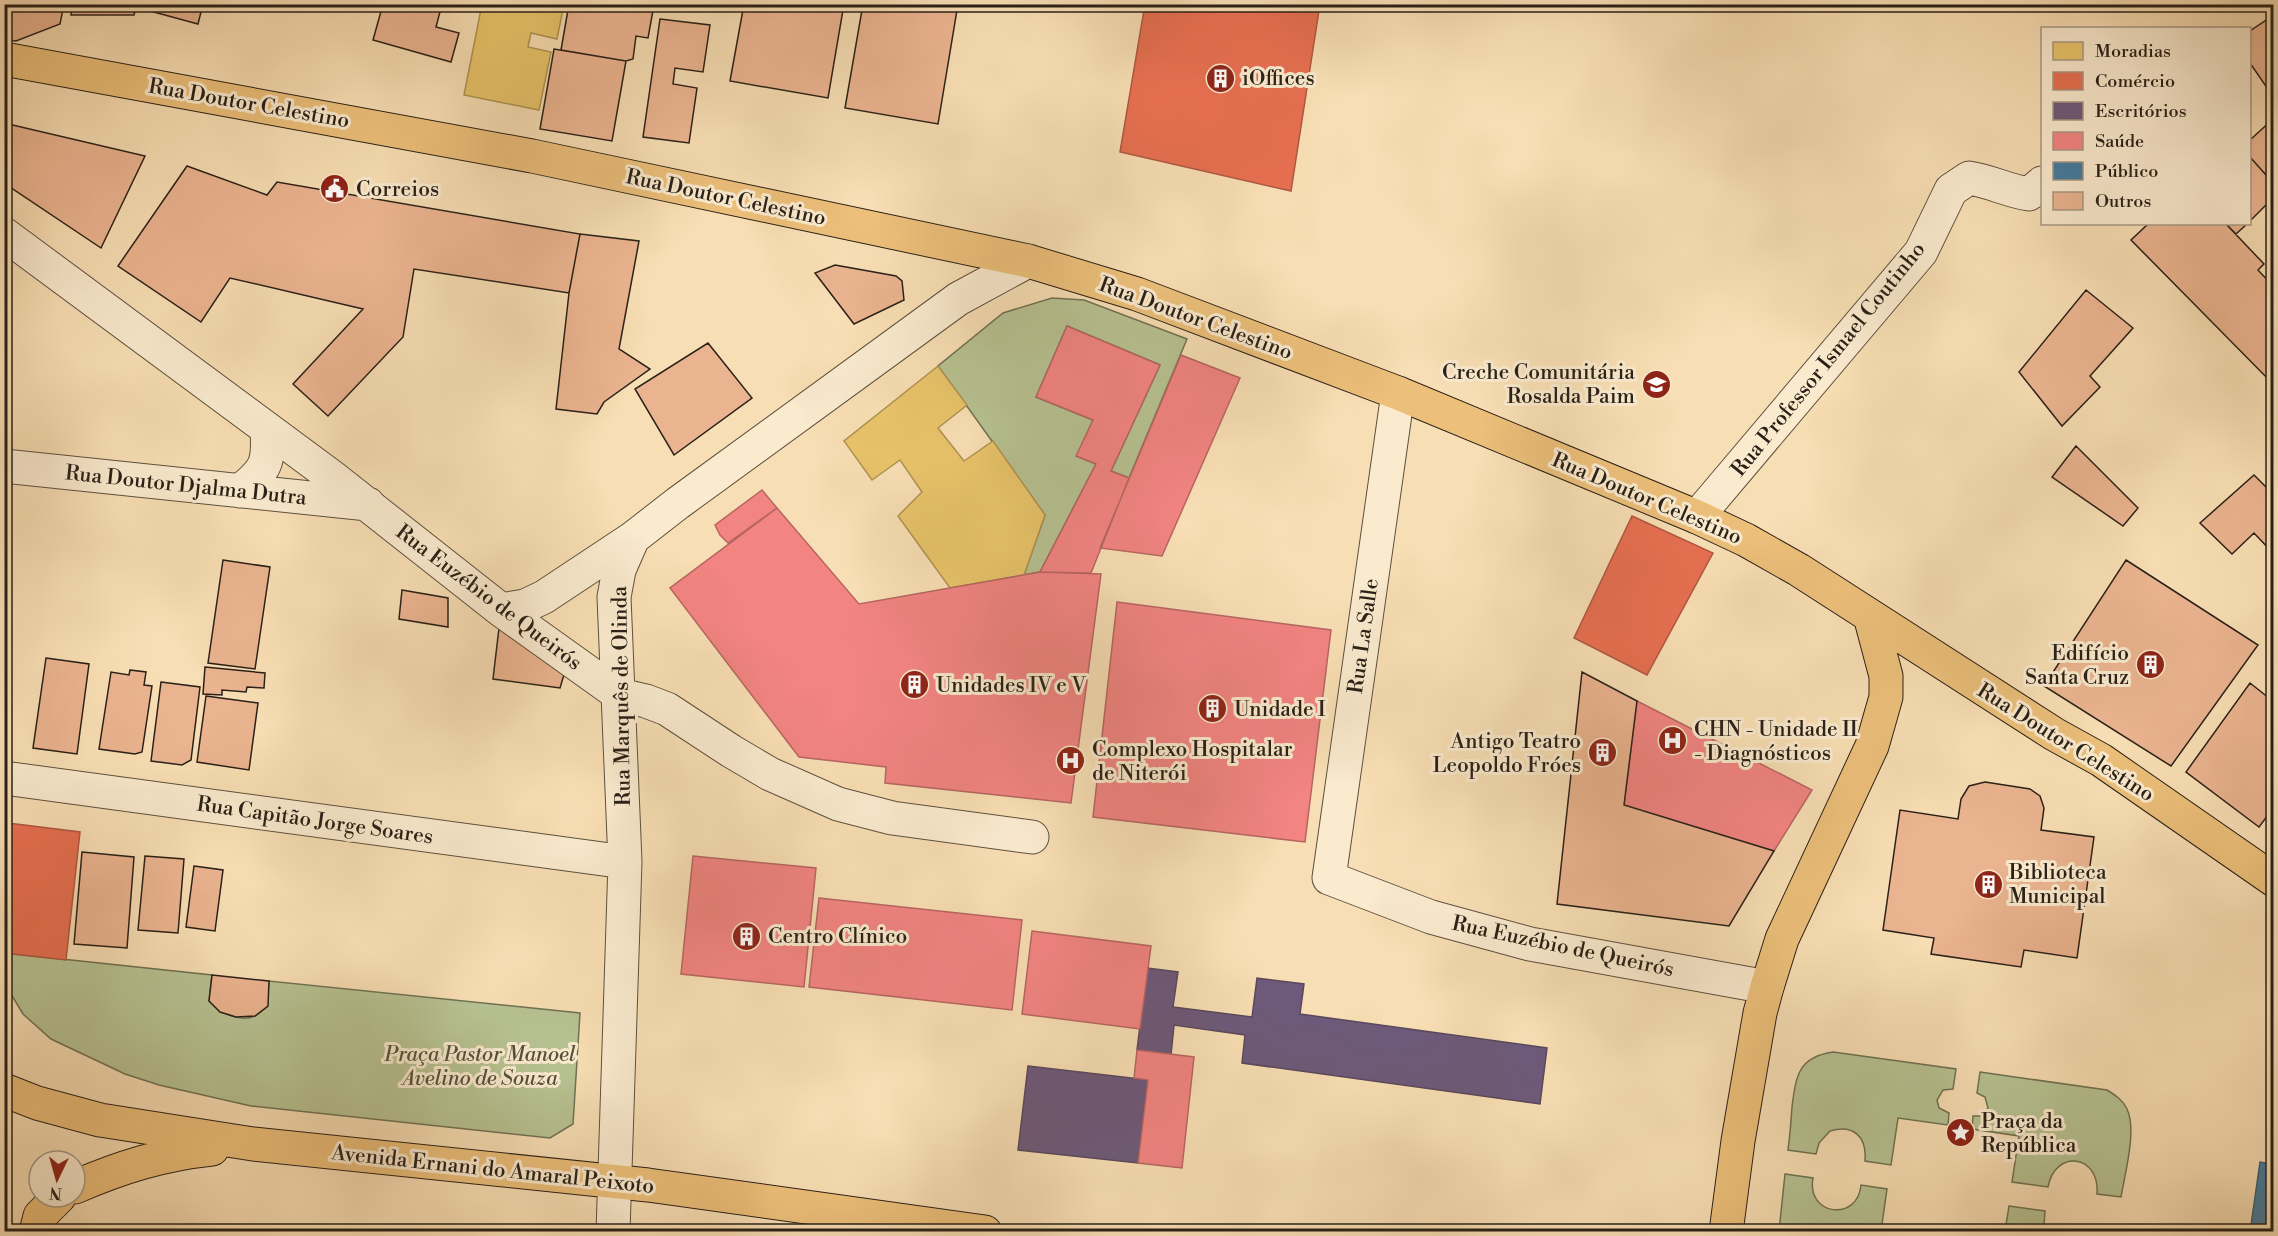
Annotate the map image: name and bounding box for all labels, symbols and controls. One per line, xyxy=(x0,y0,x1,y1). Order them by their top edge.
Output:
legend xyxy=(2041,27,2251,225)
text: Moradias xyxy=(2095,40,2171,63)
building icon: iOffices xyxy=(1205,62,1237,94)
place label: iOffices xyxy=(1242,66,1315,92)
text: Comércio xyxy=(2095,70,2175,93)
street label: Rua Doutor Celestino xyxy=(146,73,351,134)
text: Escritórios xyxy=(2095,100,2187,123)
text: Saúde xyxy=(2095,130,2144,153)
text: Público xyxy=(2095,160,2158,183)
street label: Rua Doutor Celestino xyxy=(623,164,828,232)
public building icon: Correios xyxy=(319,173,351,205)
place label: Correios xyxy=(356,177,439,203)
text: Outros xyxy=(2095,190,2151,213)
street label: Rua Professor Ismael Coutinho xyxy=(1726,237,1931,482)
street label: Rua Doutor Celestino xyxy=(1095,272,1296,366)
place label: Creche Comunitária Rosalda Paim xyxy=(1442,360,1635,410)
school or university icon: Creche Comunitária Rosalda Paim xyxy=(1640,368,1672,400)
street label: Rua Doutor Celestino xyxy=(1548,447,1745,551)
street label: Rua Doutor Djalma Dutra xyxy=(64,460,308,512)
street label: Rua Euzébio de Queirós xyxy=(390,519,587,676)
street label: Rua La Salle xyxy=(1343,577,1385,695)
street label: Rua Marquês de Olinda xyxy=(607,585,637,806)
place label: Edifício Santa Cruz xyxy=(2025,641,2129,691)
building icon: Edifício Santa Cruz xyxy=(2134,649,2166,681)
building icon: Unidades IV e V xyxy=(899,669,931,701)
place label: Unidades IV e V xyxy=(936,673,1087,699)
street label: Rua Doutor Celestino xyxy=(1972,678,2159,808)
building icon: Unidade I xyxy=(1197,693,1229,725)
place label: Unidade I xyxy=(1234,697,1326,723)
place label: CHN - Unidade II - Diagnósticos xyxy=(1694,717,1858,767)
hospital icon: CHN - Unidade II - Diagnósticos xyxy=(1657,725,1689,757)
place label: Antigo Teatro Leopoldo Fróes xyxy=(1432,729,1581,779)
place label: Complexo Hospitalar de Niterói xyxy=(1092,737,1293,787)
building icon: Antigo Teatro Leopoldo Fróes xyxy=(1586,737,1618,769)
hospital icon: Complexo Hospitalar de Niterói xyxy=(1055,745,1087,777)
street label: Rua Capitão Jorge Soares xyxy=(195,792,435,850)
place label: Biblioteca Municipal xyxy=(2008,860,2107,910)
building icon: Biblioteca Municipal xyxy=(1972,868,2004,900)
street label: Rua Euzébio de Queirós xyxy=(1449,911,1676,983)
building icon: Centro Clínico xyxy=(731,920,763,952)
place label: Centro Clínico xyxy=(768,924,907,950)
park label: Praça Pastor Manoel Avelino de Souza xyxy=(383,1042,576,1092)
place label: Praça da República xyxy=(1981,1109,2077,1159)
place icon: Praça da República xyxy=(1944,1117,1976,1149)
street label: Avenida Ernani do Amaral Peixoto xyxy=(329,1140,655,1200)
north arrow xyxy=(27,1149,87,1209)
text: N xyxy=(48,1182,63,1203)

